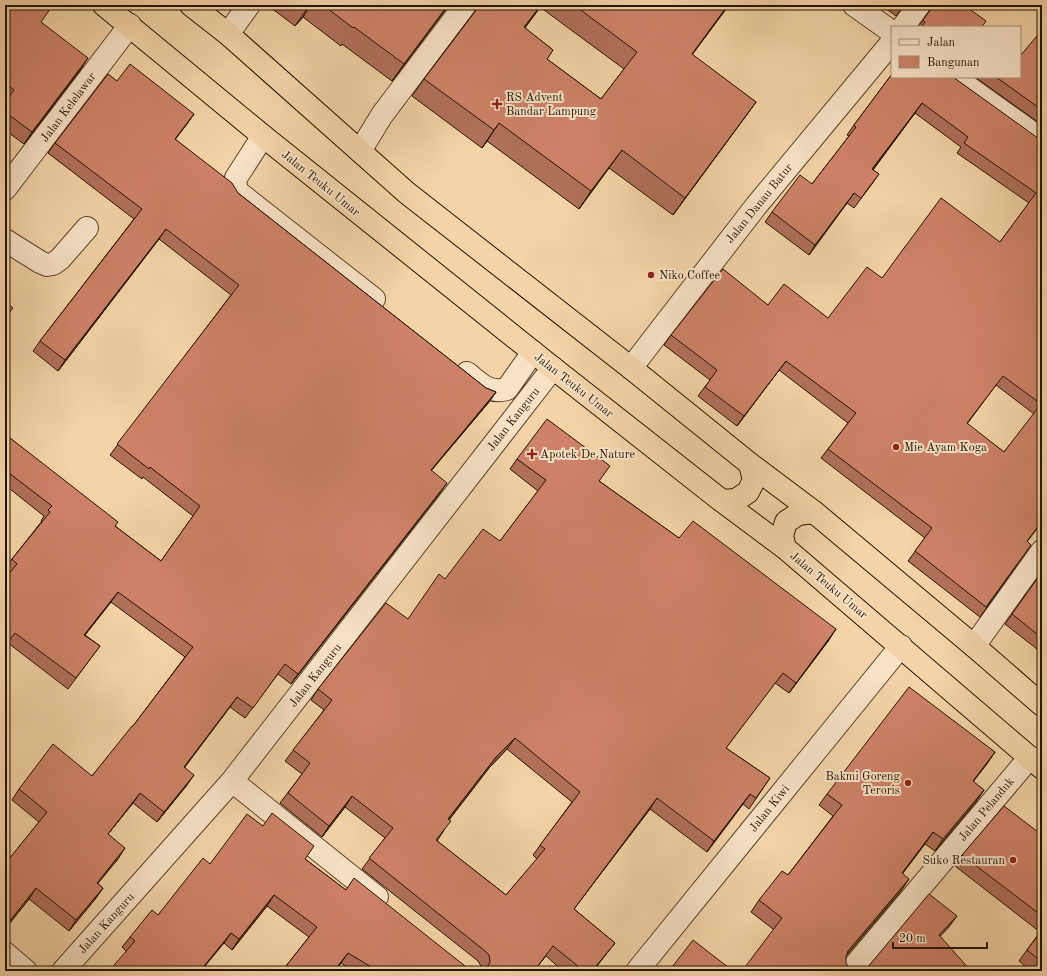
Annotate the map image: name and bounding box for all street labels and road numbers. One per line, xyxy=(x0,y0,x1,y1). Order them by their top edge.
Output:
street label: Jalan Kelelawar xyxy=(39,71,99,145)
street label: Jalan Teuku Umar xyxy=(279,149,362,219)
street label: Jalan Danau Batur xyxy=(724,161,796,246)
street label: Jalan Teuku Umar xyxy=(532,351,615,420)
street label: Jalan Kanguru xyxy=(485,385,543,454)
street label: Jalan Teuku Umar xyxy=(787,550,869,622)
street label: Jalan Kanguru xyxy=(287,641,345,710)
street label: Jalan Pelanduk xyxy=(957,776,1017,844)
street label: Jalan Kiwi xyxy=(747,783,792,834)
street label: Jalan Kanguru xyxy=(76,891,137,956)

